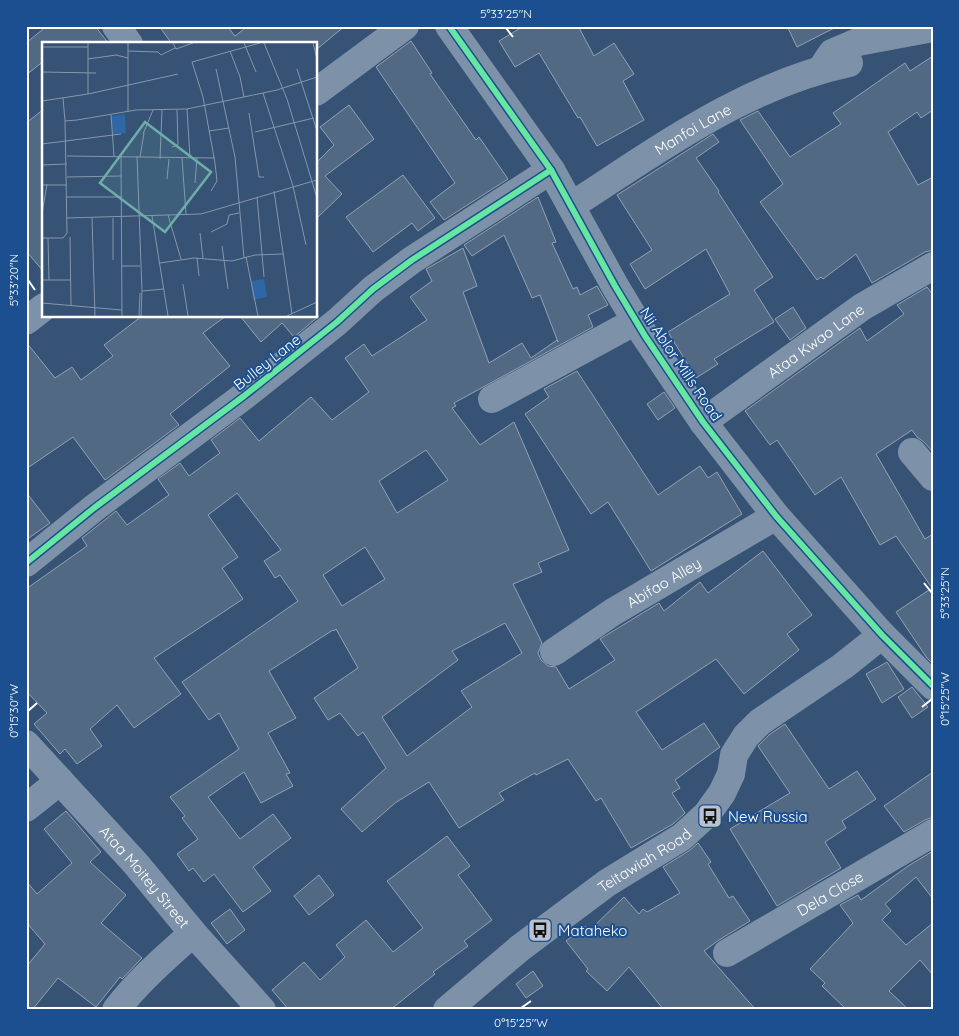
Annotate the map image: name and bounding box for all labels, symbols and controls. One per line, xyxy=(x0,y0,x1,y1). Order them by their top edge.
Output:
text: 5°33'25"N xyxy=(480,6,532,21)
inset map xyxy=(42,42,318,318)
street label: Manfoi Lane xyxy=(651,99,734,159)
text: 5°33'20"N xyxy=(6,254,21,306)
street label: Ataa Kwao Lane xyxy=(763,299,868,382)
street label: Nii Ablor Mills Road xyxy=(636,303,726,425)
street label: Bulley Lane xyxy=(230,330,304,394)
street label: Abifao Alley xyxy=(623,553,704,611)
text: 5°33'25"N xyxy=(937,567,952,619)
text: 0°15'25"W xyxy=(937,672,952,726)
text: 0°15'30"W xyxy=(6,684,21,738)
bus stop icon: New Russia xyxy=(697,803,723,829)
place label: New Russia xyxy=(728,807,808,826)
street label: Ataa Moitey Street xyxy=(96,821,194,931)
street label: Teitawiah Road xyxy=(594,824,695,896)
street label: Dela Close xyxy=(793,866,866,920)
bus stop icon: Mataheko xyxy=(527,917,553,943)
place label: Mataheko xyxy=(558,921,627,940)
text: 0°15'25"W xyxy=(494,1015,548,1030)

